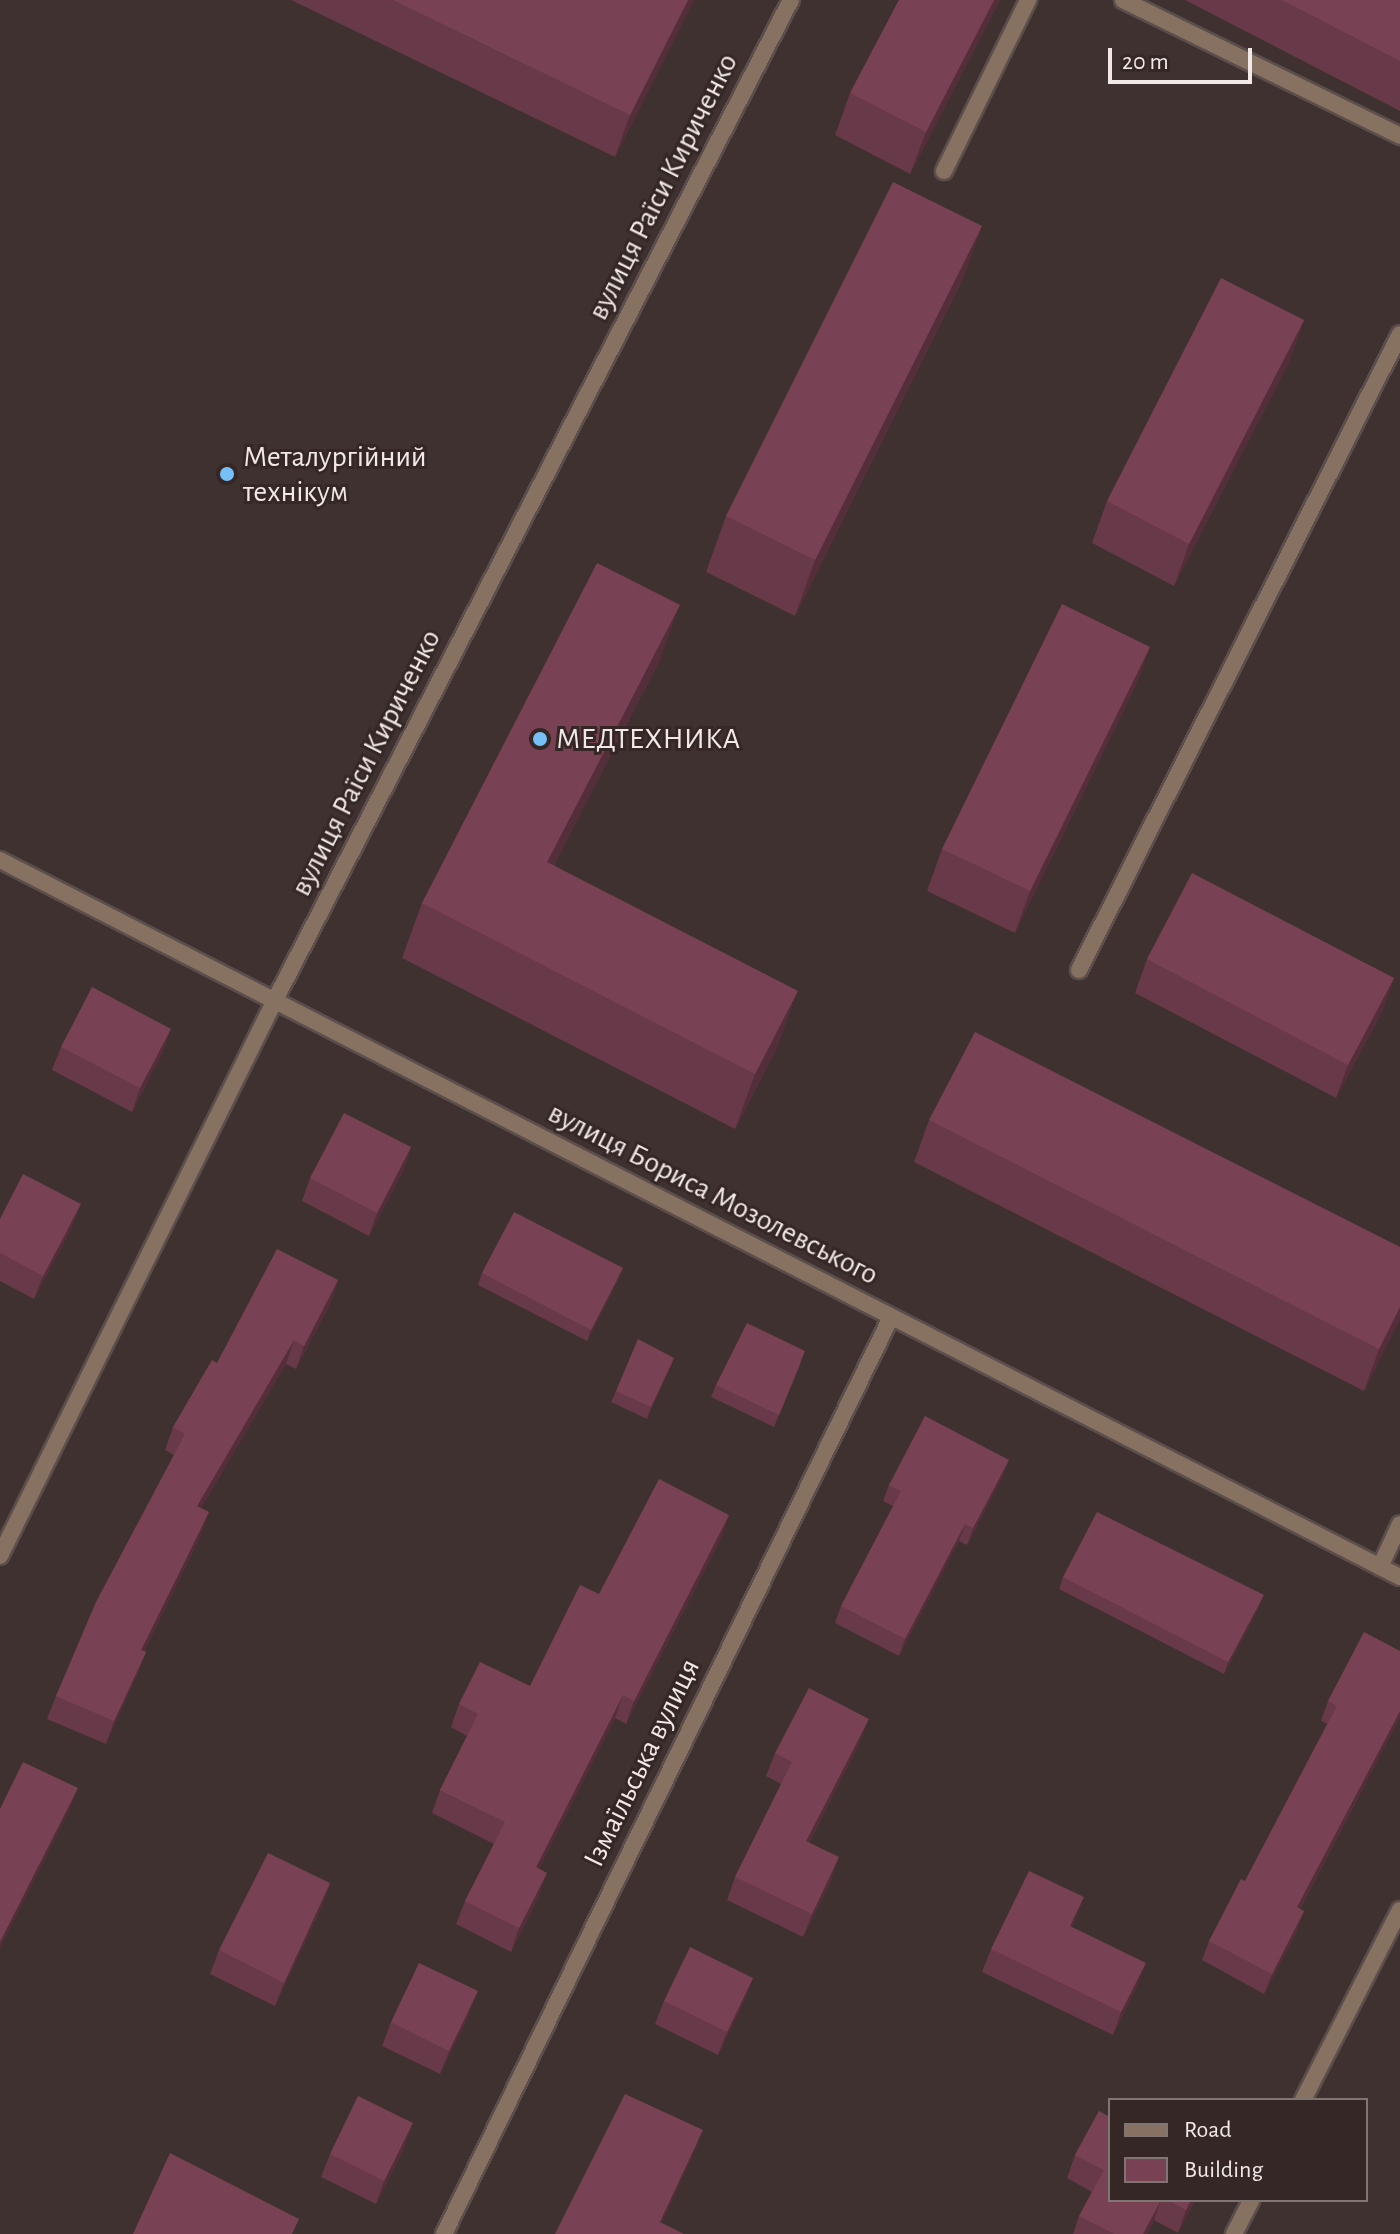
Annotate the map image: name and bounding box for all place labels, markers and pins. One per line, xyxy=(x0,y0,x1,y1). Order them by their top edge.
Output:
place label: Металургійний технікум xyxy=(243,439,427,510)
marker: Металургійний технікум xyxy=(218,465,236,483)
place label: МЕДТЕХНИКА xyxy=(556,721,740,757)
marker: МЕДТЕХНИКА xyxy=(531,730,549,748)

